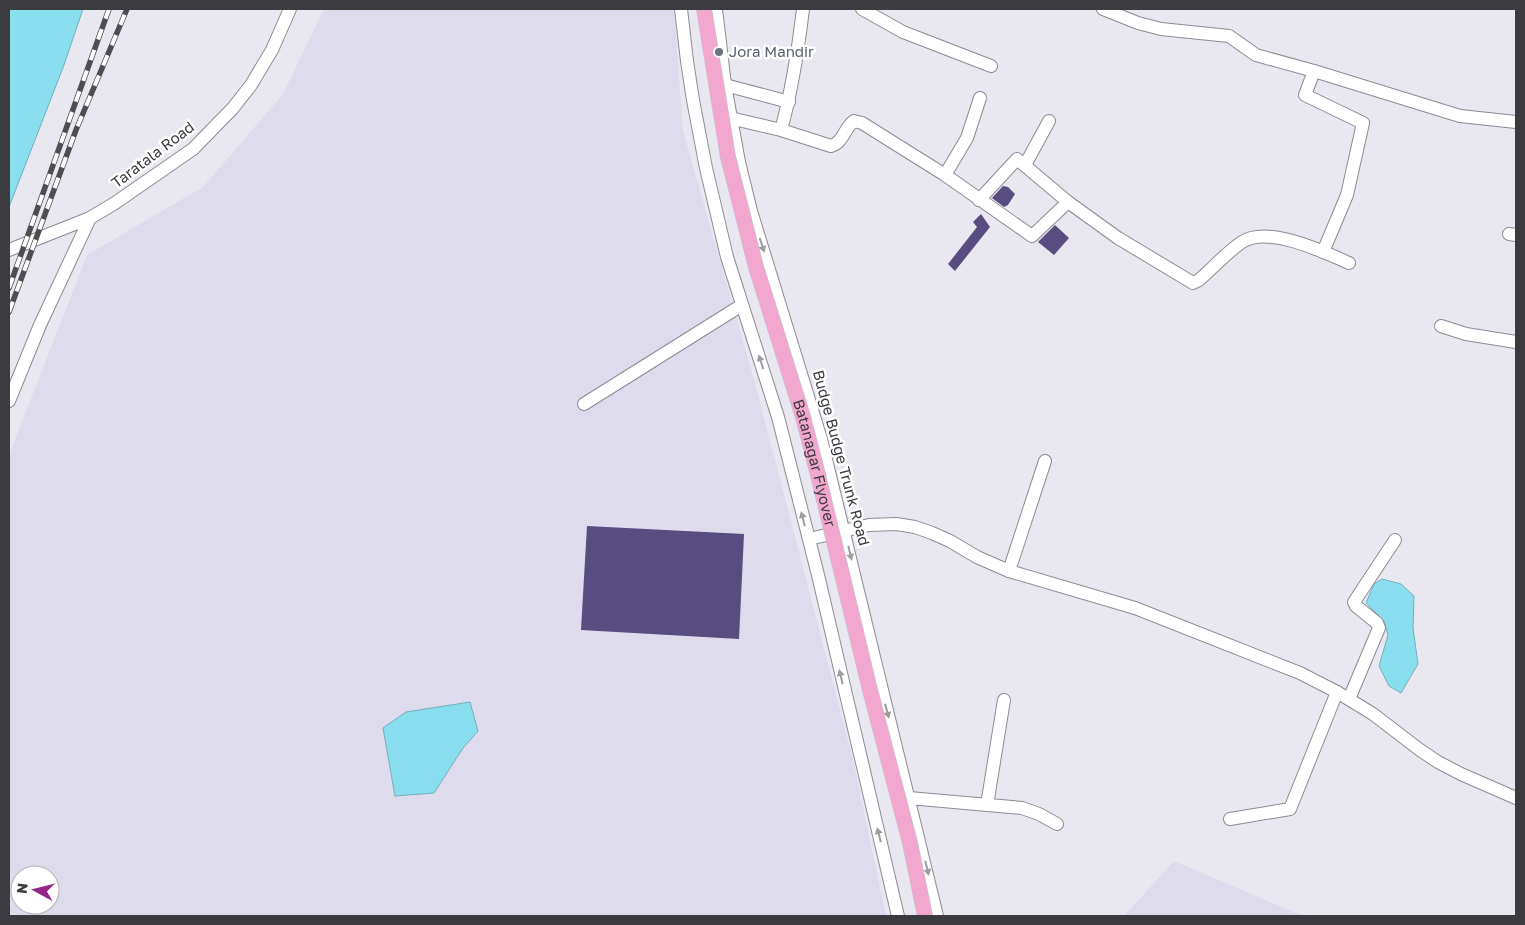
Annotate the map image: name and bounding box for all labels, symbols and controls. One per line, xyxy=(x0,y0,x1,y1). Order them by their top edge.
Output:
place label: Jora Mandir xyxy=(729,42,814,60)
marker: Jora Mandir xyxy=(713,46,725,58)
street label: Taratala Road xyxy=(108,117,197,191)
one-way arrow xyxy=(758,238,766,253)
one-way arrow xyxy=(756,354,764,369)
street label: Budge Budge Trunk Road xyxy=(810,368,874,548)
street label: Batanagar Flyover xyxy=(790,397,840,528)
one-way arrow xyxy=(799,511,807,526)
one-way arrow xyxy=(846,545,854,560)
one-way arrow xyxy=(837,669,845,684)
one-way arrow xyxy=(883,703,891,718)
one-way arrow xyxy=(875,827,883,842)
one-way arrow xyxy=(923,861,931,876)
north arrow xyxy=(10,865,60,915)
text: N xyxy=(13,882,31,895)

